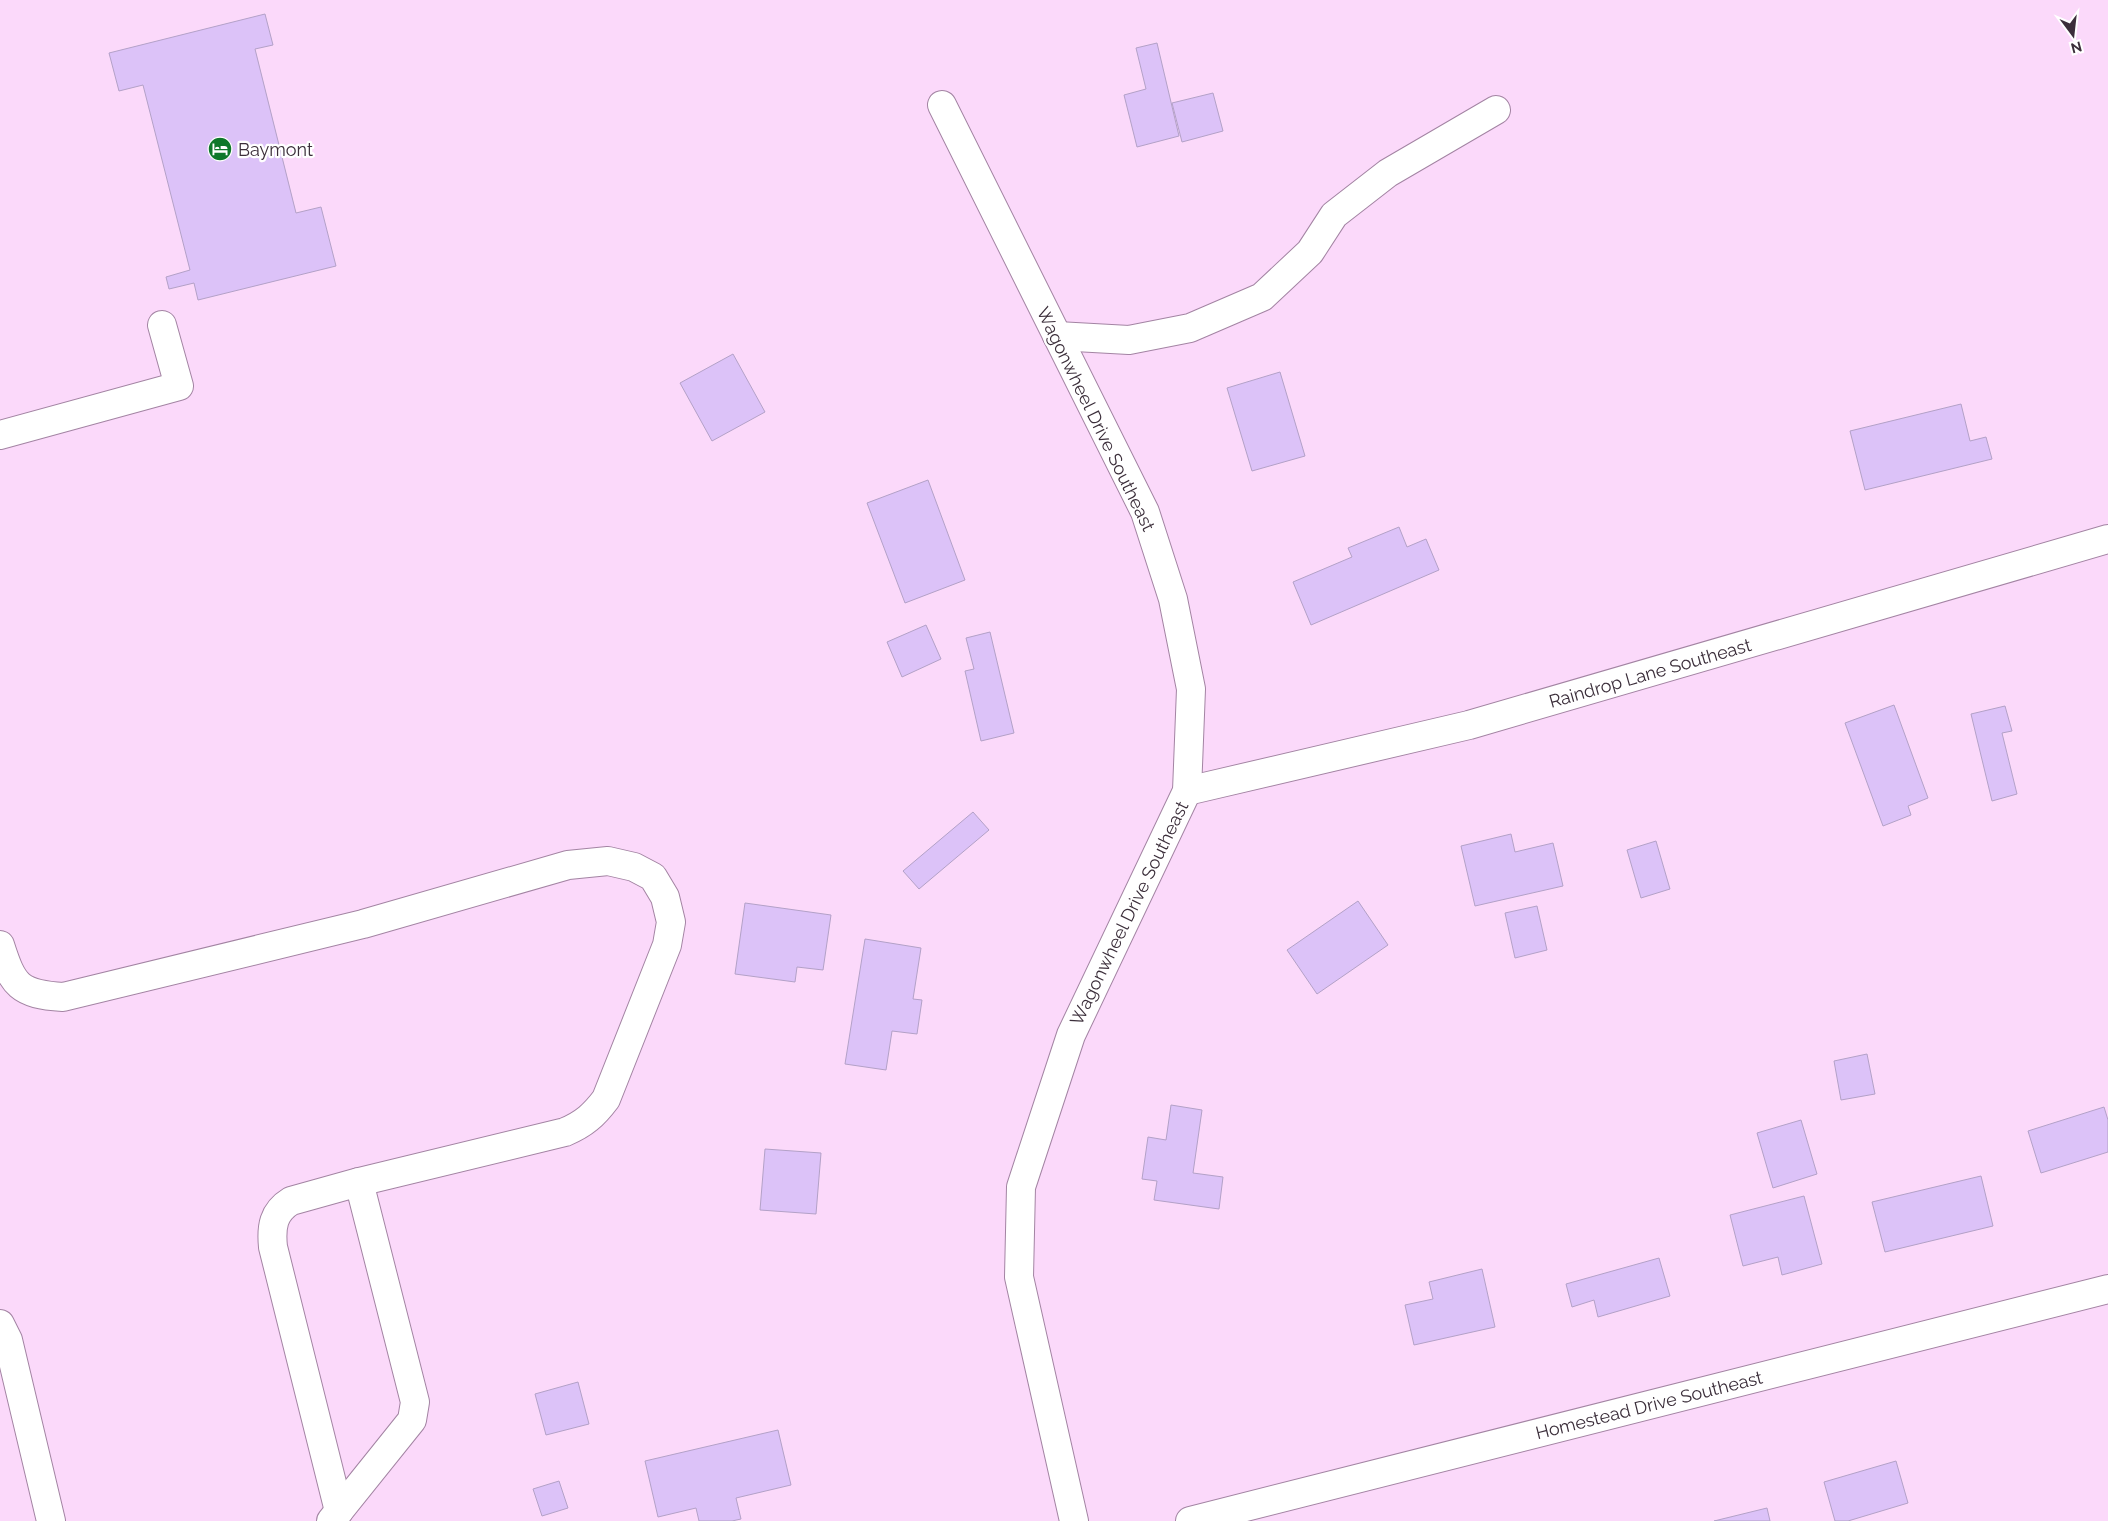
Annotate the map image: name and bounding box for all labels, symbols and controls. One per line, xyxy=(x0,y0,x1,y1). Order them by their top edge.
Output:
north arrow xyxy=(2048,10,2098,60)
text: N xyxy=(2069,38,2084,57)
hotel icon: Baymont xyxy=(207,136,233,162)
place label: Baymont xyxy=(238,139,313,160)
street label: Wagonwheel Drive Southeast xyxy=(1033,304,1159,534)
street label: Raindrop Lane Southeast xyxy=(1546,634,1754,712)
street label: Wagonwheel Drive Southeast xyxy=(1066,798,1192,1028)
street label: Homestead Drive Southeast xyxy=(1533,1367,1765,1443)

